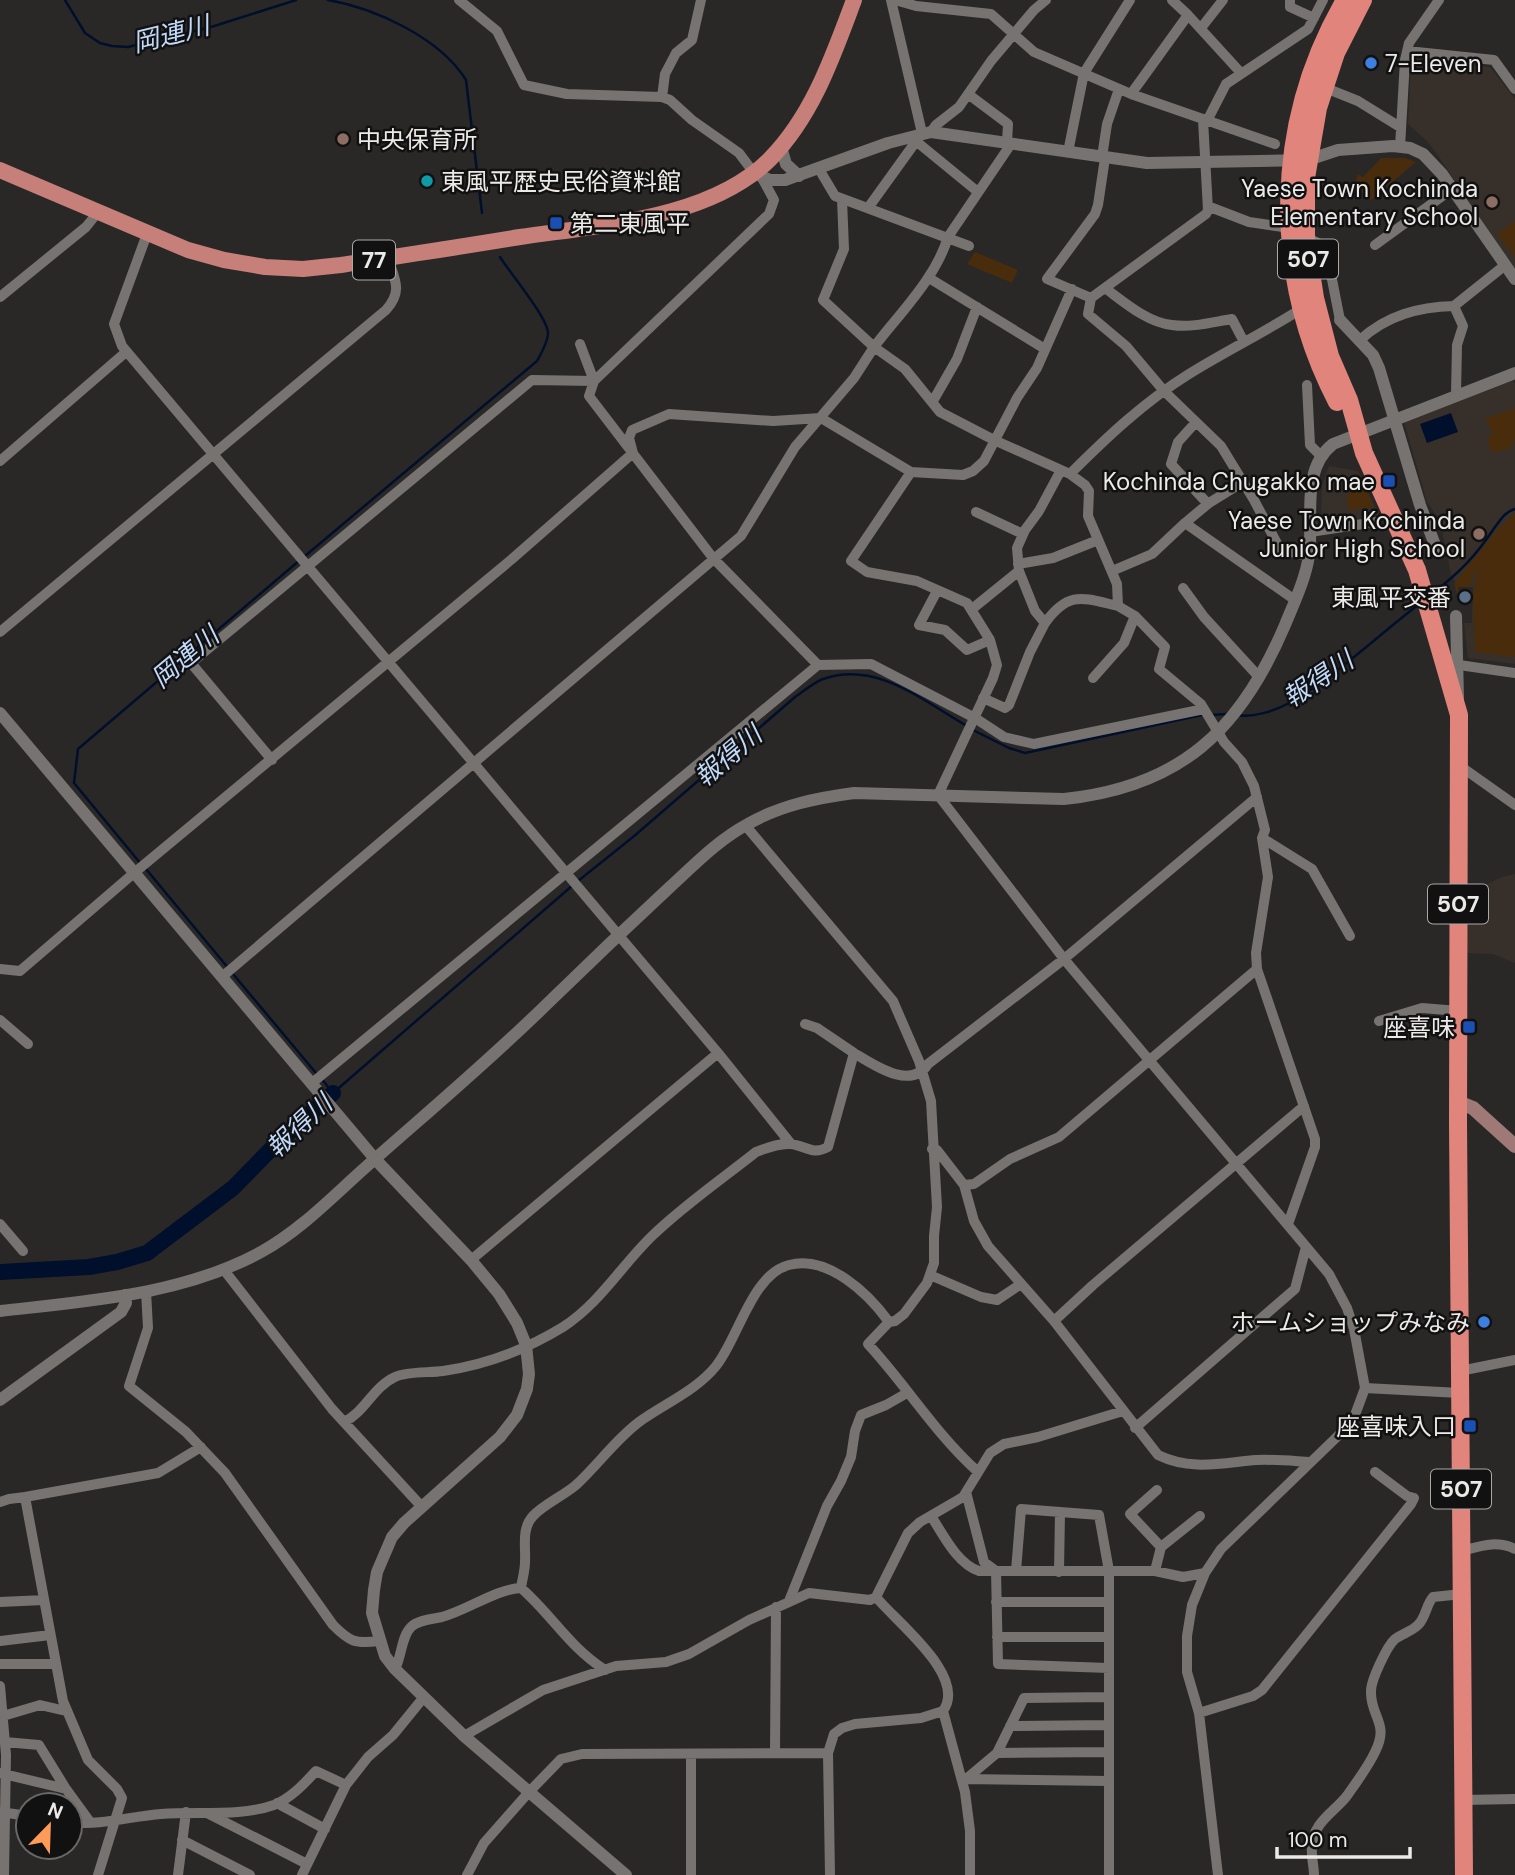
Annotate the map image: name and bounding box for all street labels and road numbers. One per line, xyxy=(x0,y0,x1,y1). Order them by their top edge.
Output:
road number: 507 xyxy=(1278,240,1338,278)
road number: 77 xyxy=(353,241,395,280)
road number: 507 xyxy=(1428,884,1488,923)
road number: 507 xyxy=(1431,1470,1491,1508)

